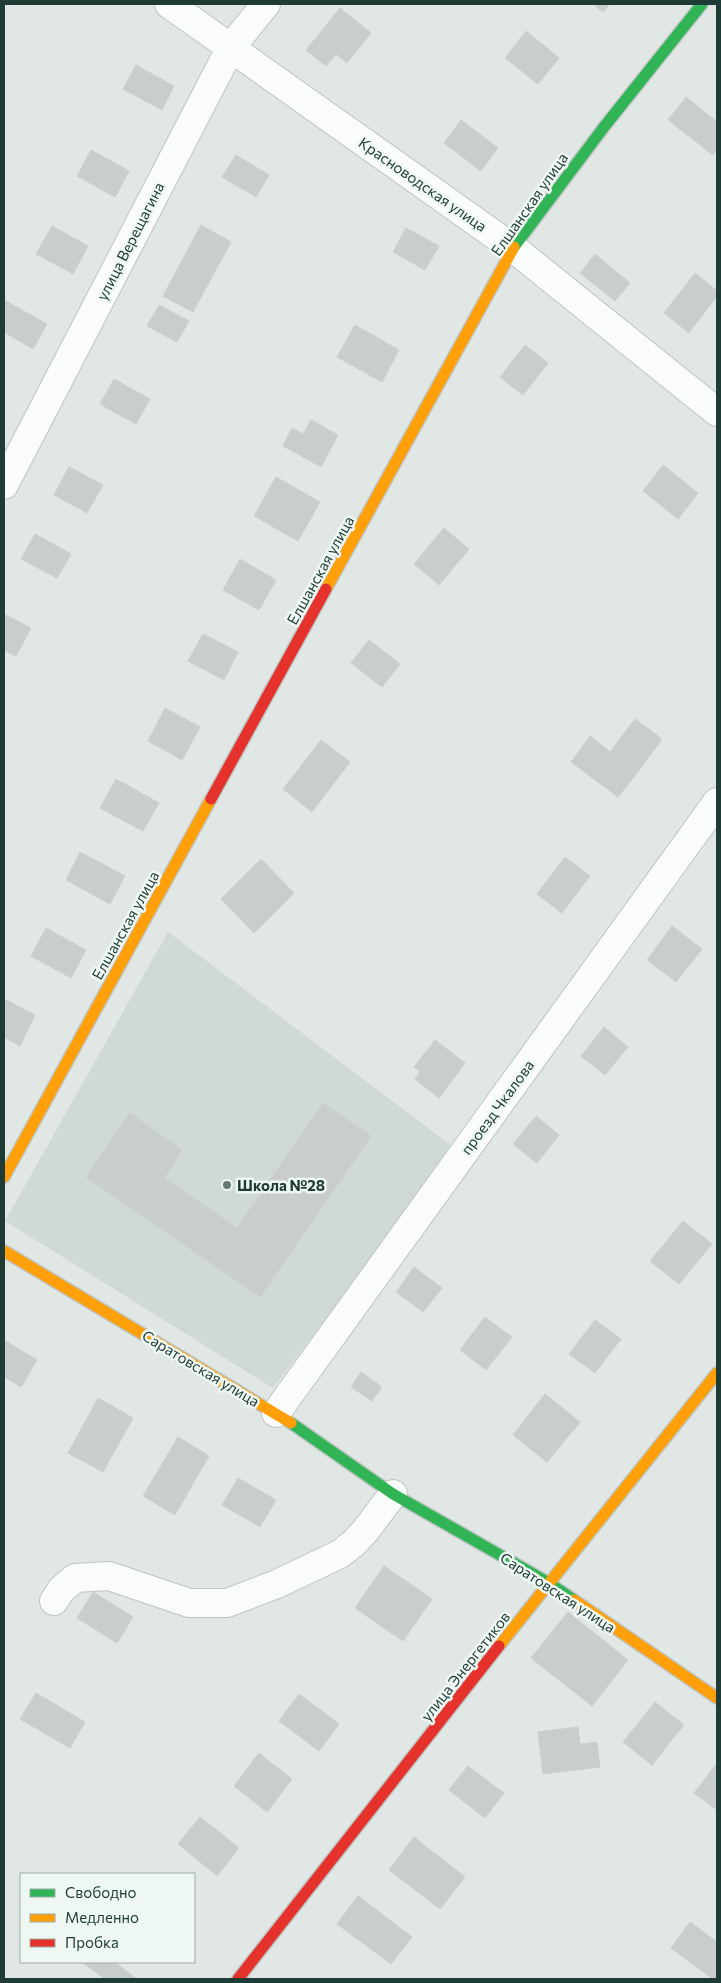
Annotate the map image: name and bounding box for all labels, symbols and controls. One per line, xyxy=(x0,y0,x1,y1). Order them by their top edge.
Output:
street label: Красноводская улица xyxy=(356,133,490,235)
street label: Елшанская улица xyxy=(487,149,571,259)
street label: улица Верещагина xyxy=(92,179,168,303)
street label: Елшанская улица xyxy=(283,513,357,627)
street label: Елшанская улица xyxy=(88,868,162,982)
street label: проезд Чкалова xyxy=(457,1056,537,1158)
place label: Школа №28 xyxy=(237,1176,325,1194)
marker: Школа №28 xyxy=(221,1179,233,1191)
street label: Саратовская улица xyxy=(139,1326,263,1410)
street label: Саратовская улица xyxy=(497,1548,619,1636)
street label: улица Энергетиков xyxy=(417,1608,513,1724)
legend xyxy=(20,1873,195,1963)
text: Свободно xyxy=(65,1883,136,1901)
text: Медленно xyxy=(65,1908,139,1926)
text: Пробка xyxy=(65,1933,119,1951)

